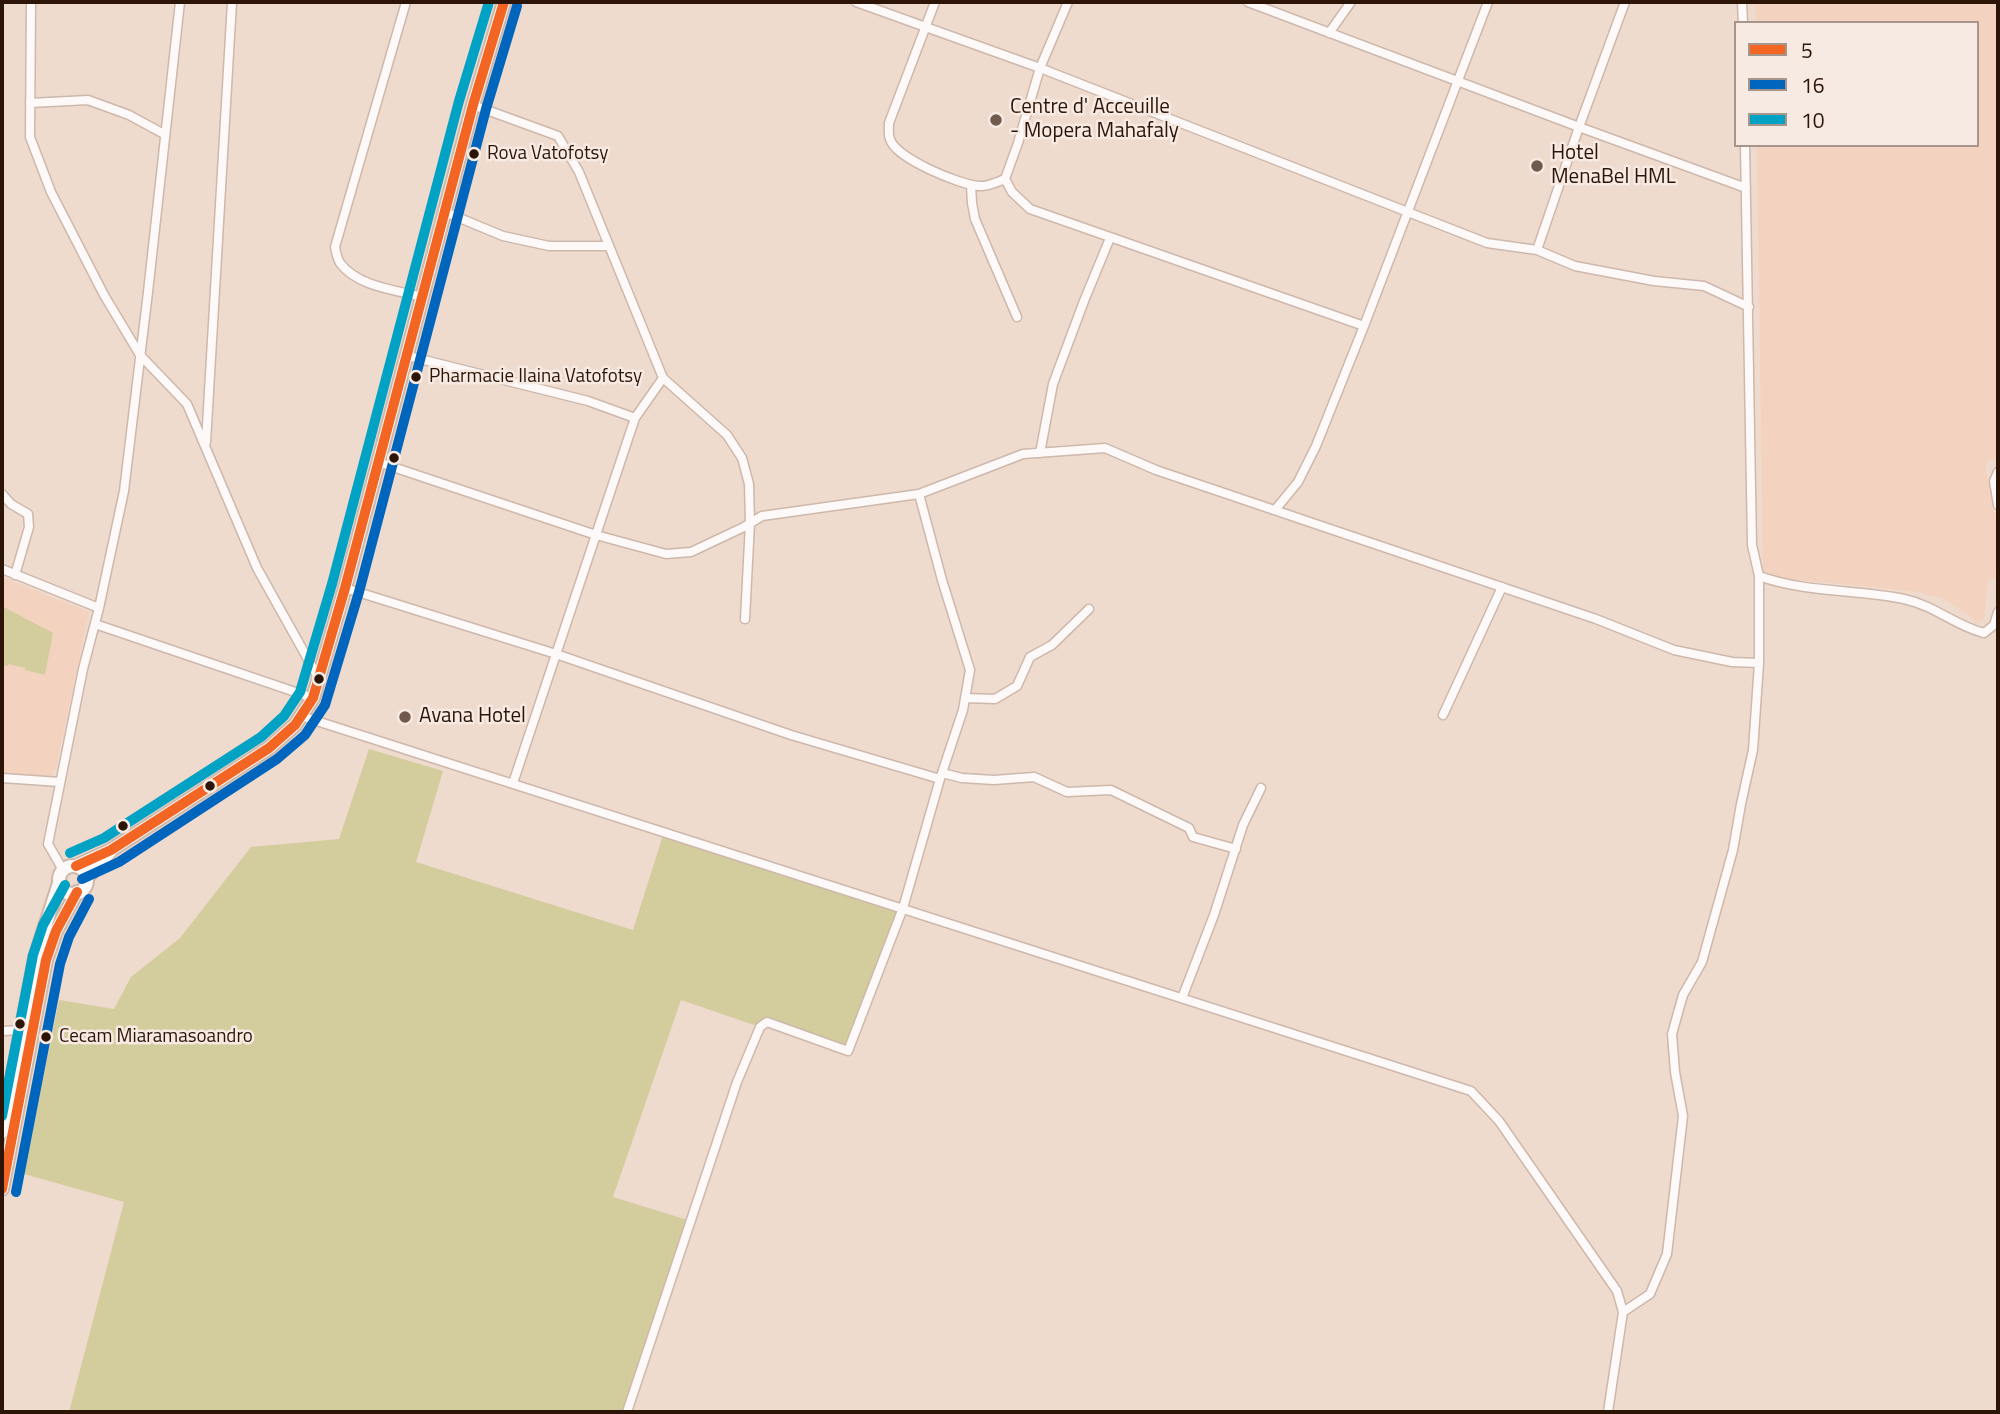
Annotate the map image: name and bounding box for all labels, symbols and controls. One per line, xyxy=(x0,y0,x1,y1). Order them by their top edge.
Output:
legend xyxy=(1734,21,1979,147)
text: 5 xyxy=(1801,34,1813,66)
text: 16 xyxy=(1801,69,1825,101)
place label: Centre d' Acceuille - Mopera Mahafaly xyxy=(1010,95,1179,145)
text: 10 xyxy=(1801,104,1825,136)
marker: Centre d' Acceuille - Mopera Mahafaly xyxy=(988,112,1004,128)
place label: Hotel MenaBel HML xyxy=(1551,141,1676,191)
place label: Rova Vatofotsy xyxy=(487,143,608,165)
marker: Rova Vatofotsy xyxy=(467,147,481,161)
marker: Hotel MenaBel HML xyxy=(1529,158,1545,174)
place label: Pharmacie Ilaina Vatofotsy xyxy=(429,366,642,388)
marker: Pharmacie Ilaina Vatofotsy xyxy=(409,370,423,384)
unlabelled marker xyxy=(387,451,401,465)
unlabelled marker xyxy=(312,672,326,686)
place label: Avana Hotel xyxy=(419,704,526,730)
marker: Avana Hotel xyxy=(397,709,413,725)
unlabelled marker xyxy=(203,779,217,793)
unlabelled marker xyxy=(116,819,130,833)
unlabelled marker xyxy=(13,1017,27,1031)
place label: Cecam Miaramasoandro xyxy=(59,1026,253,1048)
marker: Cecam Miaramasoandro xyxy=(39,1030,53,1044)

